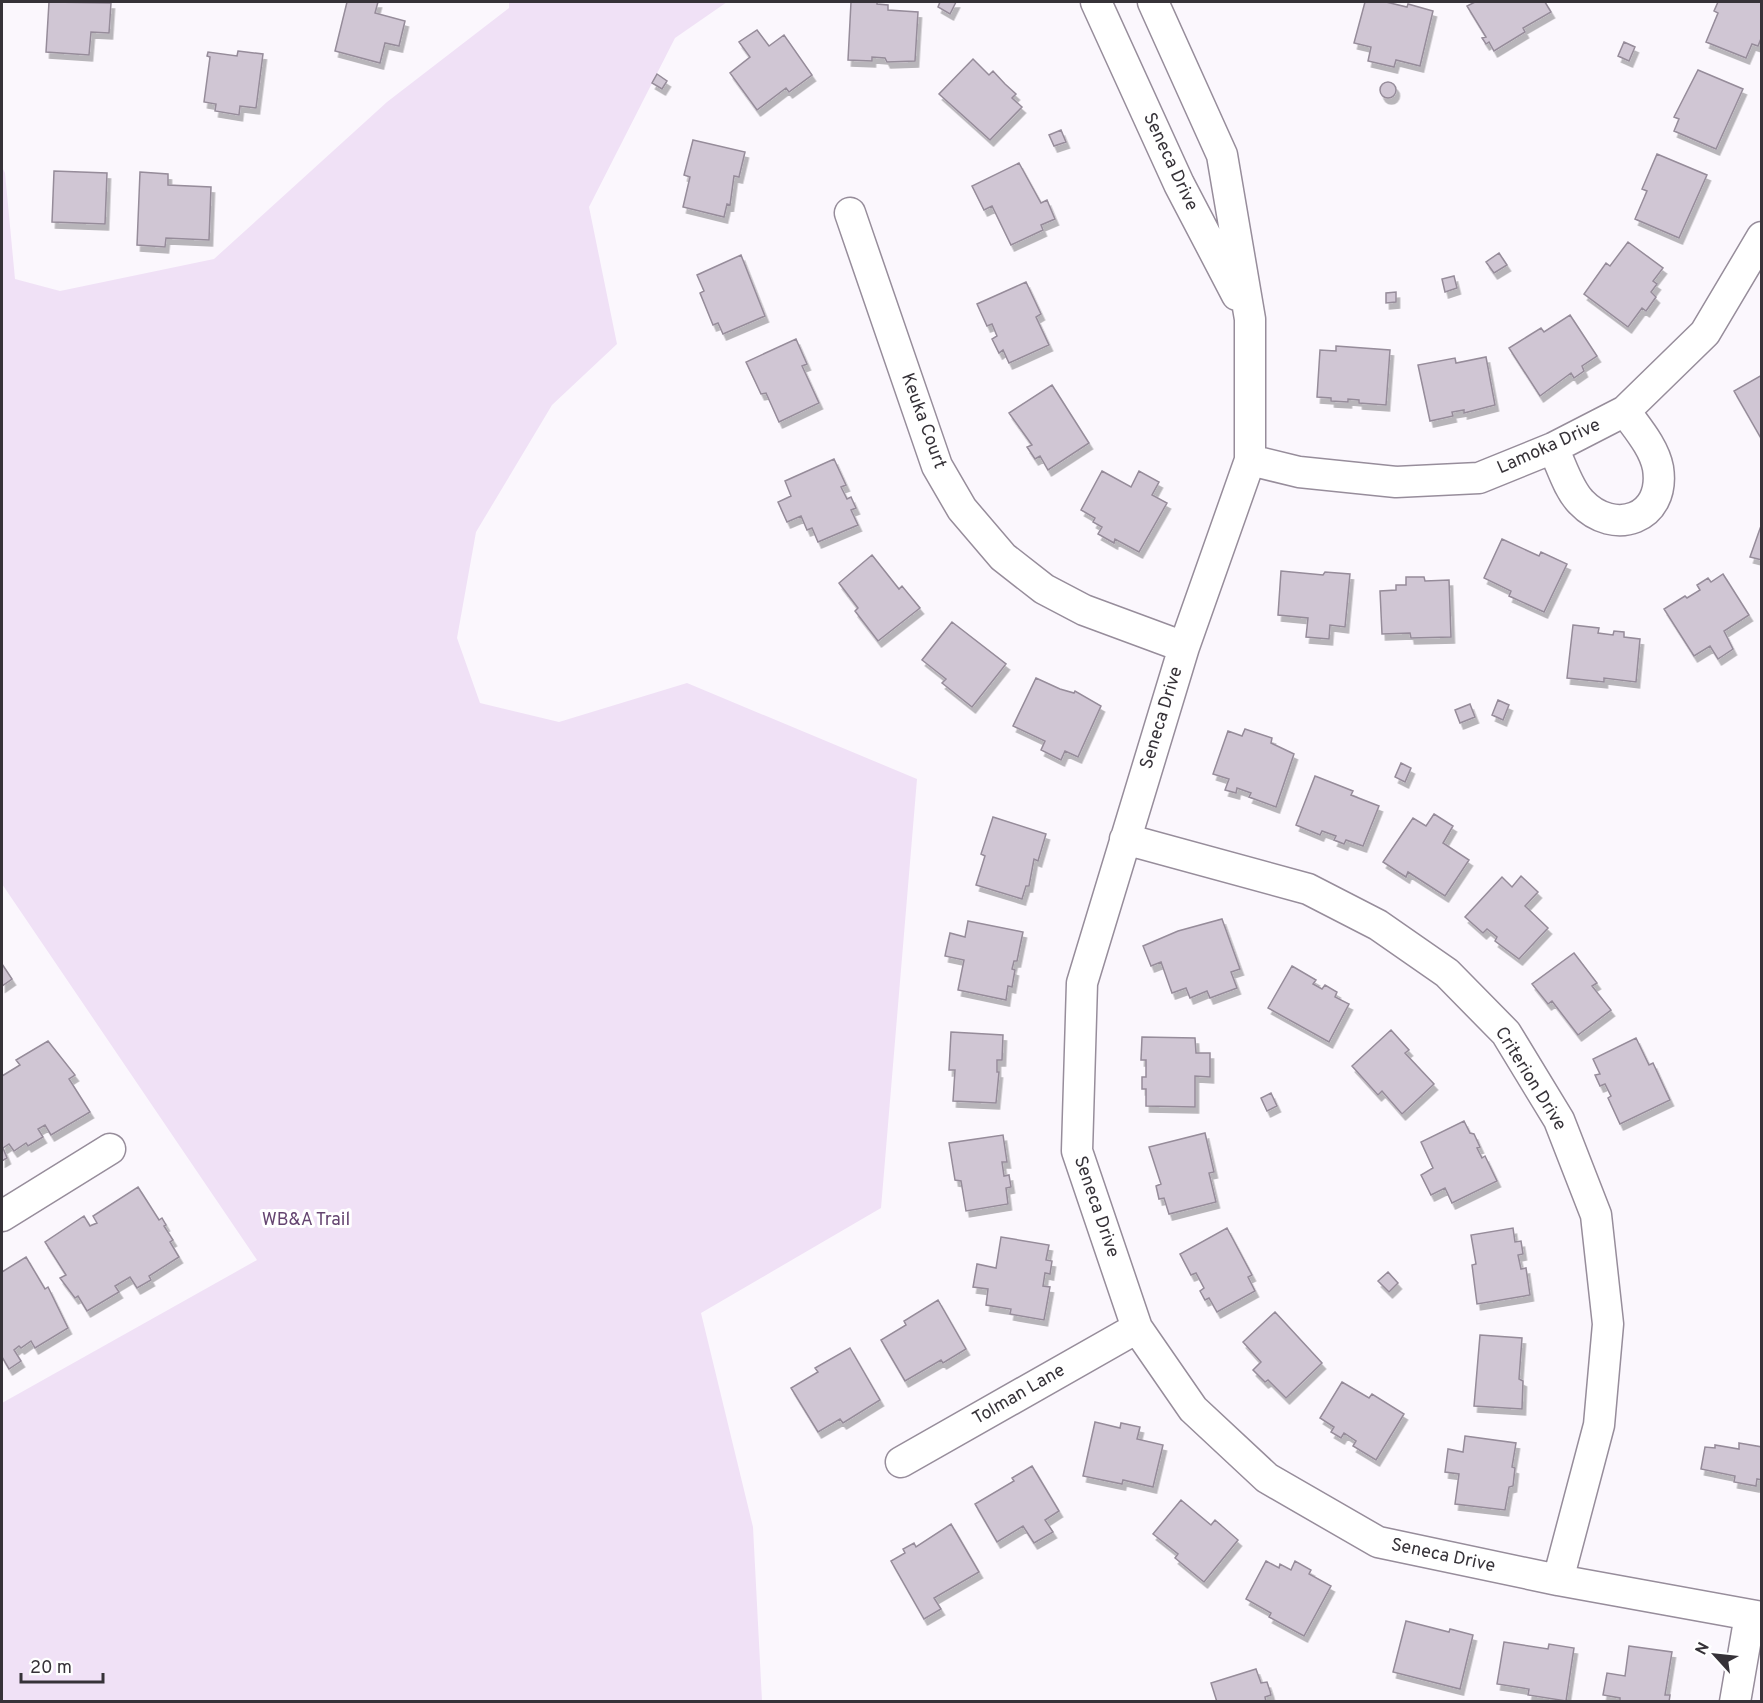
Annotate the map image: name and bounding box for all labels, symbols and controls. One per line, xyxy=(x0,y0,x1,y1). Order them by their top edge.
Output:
street label: Seneca Drive xyxy=(1137,109,1203,215)
street label: Keuka Court xyxy=(895,370,951,472)
street label: Lamoka Drive xyxy=(1494,414,1604,480)
street label: Seneca Drive xyxy=(1136,664,1188,772)
street label: Criterion Drive xyxy=(1489,1023,1571,1135)
street label: Seneca Drive xyxy=(1068,1153,1124,1261)
park label: WB&A Trail xyxy=(262,1209,350,1232)
street label: Tolman Lane xyxy=(969,1359,1069,1431)
street label: Seneca Drive xyxy=(1389,1534,1497,1578)
north arrow xyxy=(1685,1625,1745,1685)
text: N xyxy=(1692,1639,1715,1659)
scale bar xyxy=(21,1646,104,1684)
text: 20 m xyxy=(30,1657,72,1680)

